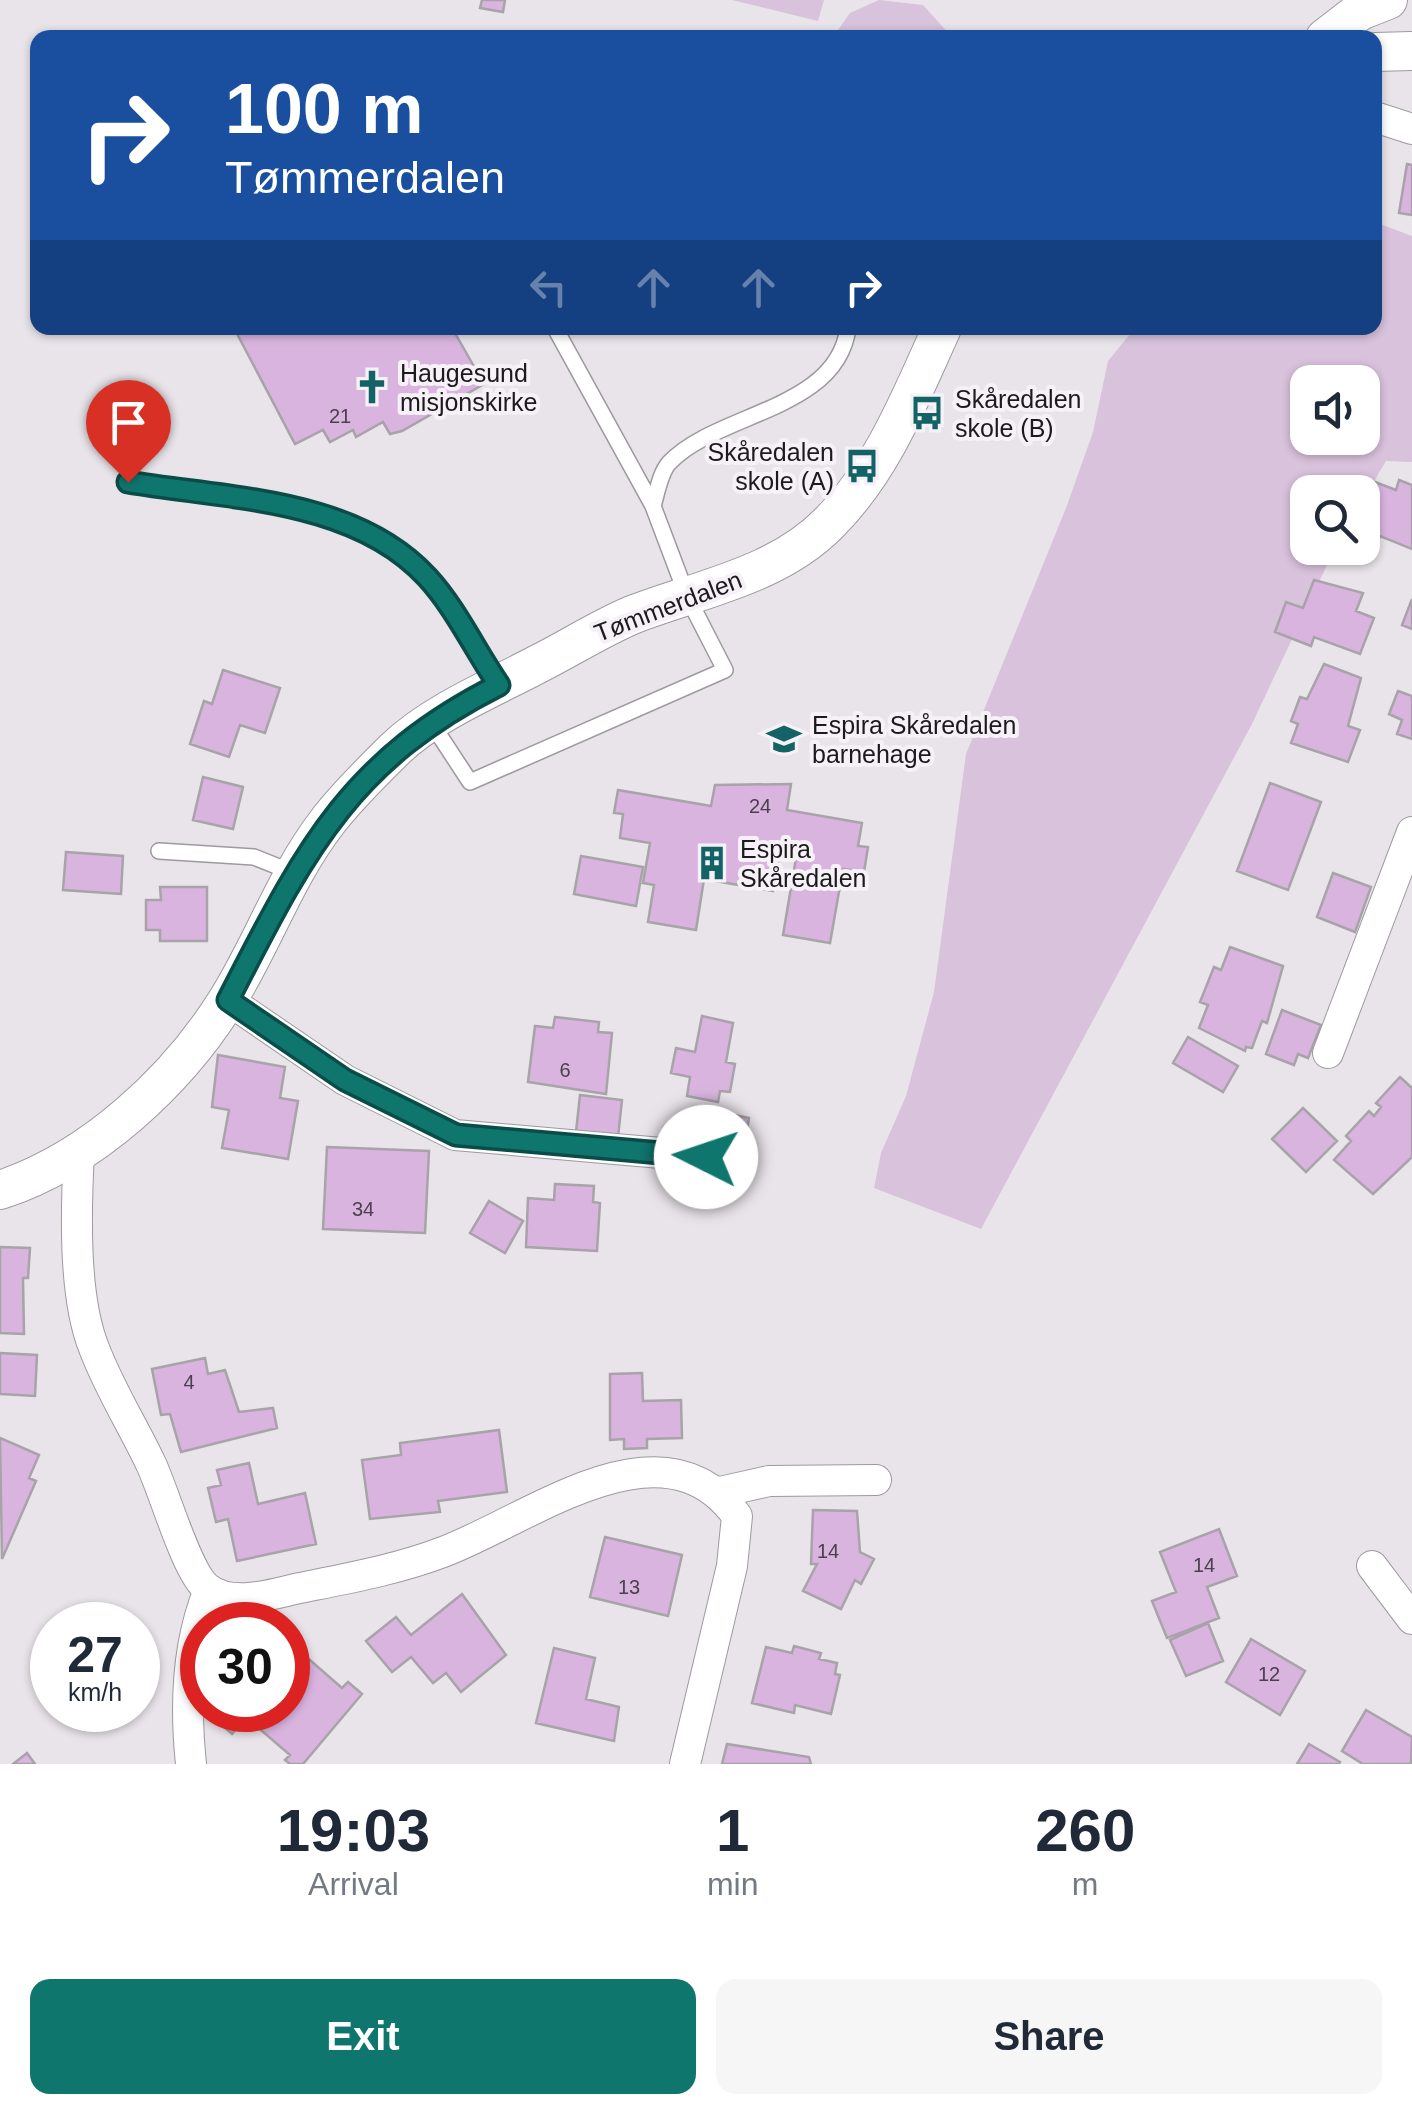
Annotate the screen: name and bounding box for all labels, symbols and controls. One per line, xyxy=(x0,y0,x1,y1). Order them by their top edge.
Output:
icon: right xyxy=(60,70,190,200)
text: 100 m xyxy=(225,70,423,148)
text: Tømmerdalen xyxy=(225,152,505,203)
icon: left xyxy=(521,260,576,315)
icon: ahead xyxy=(626,260,681,315)
icon: ahead xyxy=(731,260,786,315)
icon: right xyxy=(836,260,891,315)
place label: Haugesund misjonskirke xyxy=(400,359,538,416)
map controls xyxy=(1290,365,1380,565)
button: sound xyxy=(1290,365,1380,455)
church icon: Haugesund misjonskirke xyxy=(353,368,391,406)
pin xyxy=(86,380,171,483)
place label: Skåredalen skole (B) xyxy=(955,385,1081,442)
bus stop icon: Skåredalen skole (B) xyxy=(908,394,946,432)
icon: arrive xyxy=(101,395,156,450)
house number: 21 xyxy=(329,405,351,427)
place label: Skåredalen skole (A) xyxy=(708,438,834,495)
bus stop icon: Skåredalen skole (A) xyxy=(843,447,881,485)
button: search xyxy=(1290,475,1380,565)
street label: Tømmerdalen xyxy=(590,565,746,647)
place label: Espira Skåredalen barnehage xyxy=(812,711,1016,768)
school or university icon: Espira Skåredalen barnehage xyxy=(765,720,803,758)
house number: 24 xyxy=(749,795,771,817)
place label: Espira Skåredalen xyxy=(740,835,866,892)
building icon: Espira Skåredalen xyxy=(693,844,731,882)
house number: 6 xyxy=(559,1059,571,1081)
position arrow xyxy=(654,1105,758,1209)
house number: 34 xyxy=(352,1198,374,1220)
house number: 4 xyxy=(183,1371,195,1393)
house number: 14 xyxy=(817,1540,839,1562)
house number: 14 xyxy=(1193,1554,1215,1576)
house number: 13 xyxy=(618,1576,640,1598)
speed limit sign: 30 xyxy=(180,1602,310,1732)
text: 27 xyxy=(67,1627,123,1683)
house number: 12 xyxy=(1258,1663,1280,1685)
text: km/h xyxy=(68,1678,122,1706)
text: 19:03 xyxy=(277,1797,430,1864)
text: 1 xyxy=(716,1797,749,1864)
text: 260 xyxy=(1035,1797,1135,1864)
text: Arrival xyxy=(308,1866,399,1902)
text: min xyxy=(707,1866,758,1902)
text: m xyxy=(1072,1866,1099,1902)
button: Exit xyxy=(30,1979,696,2094)
button: Share xyxy=(716,1979,1382,2094)

